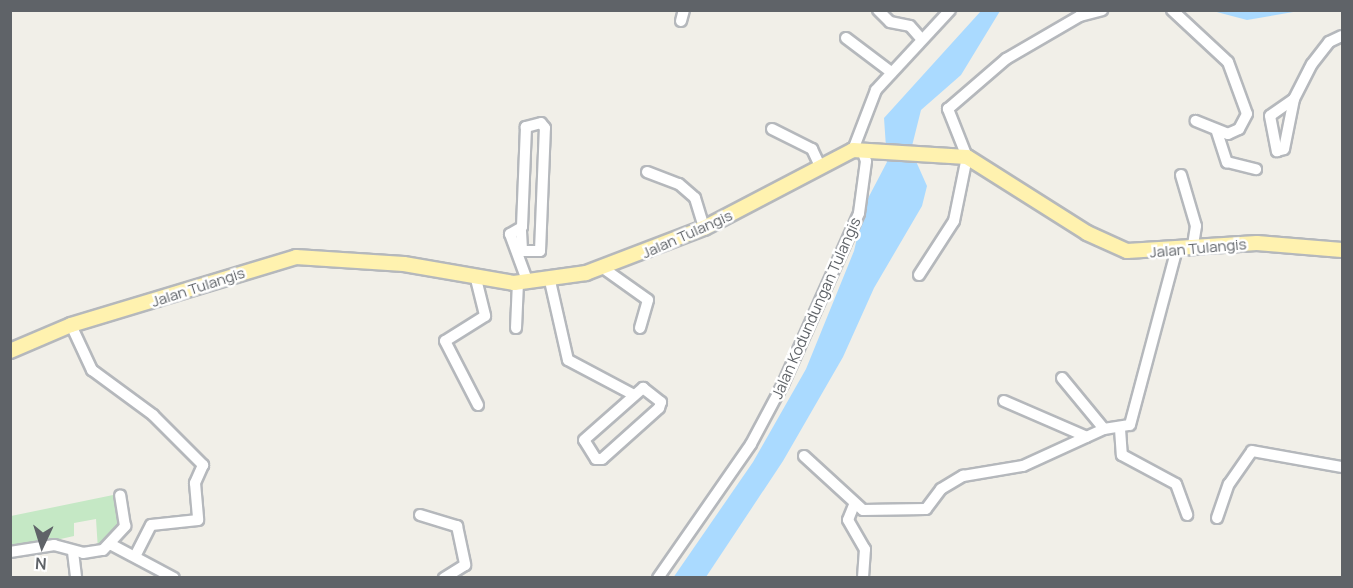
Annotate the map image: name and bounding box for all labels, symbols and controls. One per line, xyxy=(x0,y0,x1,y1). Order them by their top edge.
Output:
street label: Jalan Tulangis xyxy=(639,206,735,262)
street label: Jalan Kodundungan Tulangis xyxy=(768,214,864,402)
street label: Jalan Tulangis xyxy=(1149,235,1247,261)
street label: Jalan Tulangis xyxy=(149,263,247,311)
north arrow xyxy=(12,516,72,576)
text: N xyxy=(34,553,47,575)

